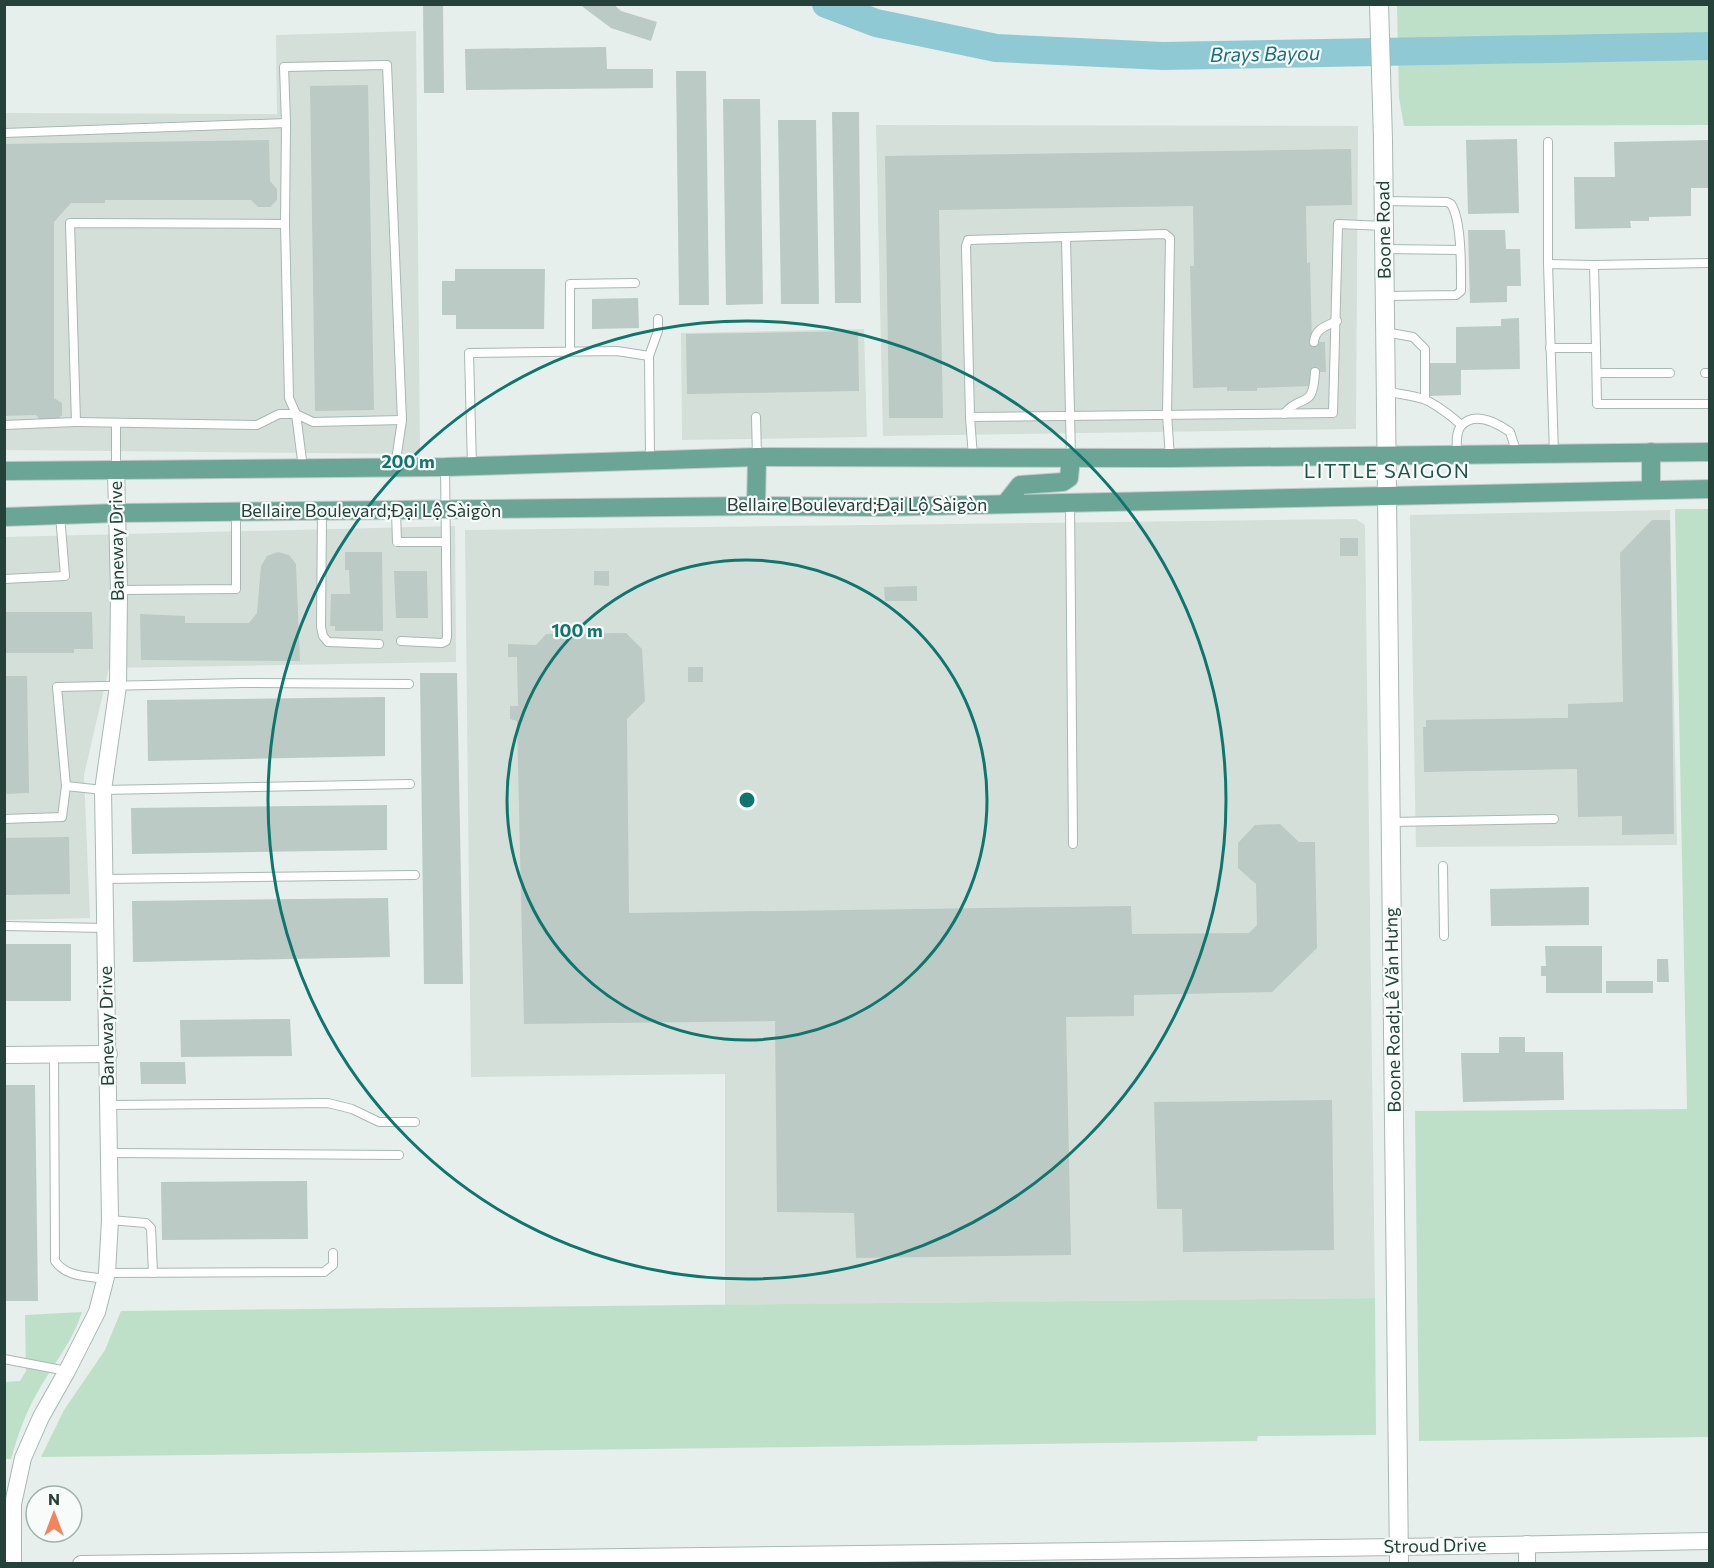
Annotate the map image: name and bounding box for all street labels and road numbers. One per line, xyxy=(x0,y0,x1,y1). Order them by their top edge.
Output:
street label: Boone Road xyxy=(1371,181,1395,279)
street label: Baneway Drive xyxy=(104,481,128,601)
street label: Bellaire Boulevard;Đại Lộ Sàigòn xyxy=(727,493,987,515)
street label: Bellaire Boulevard;Đại Lộ Sàigòn xyxy=(241,499,501,521)
street label: Boone Road;Lê Văn Hưng xyxy=(1379,907,1405,1113)
street label: Baneway Drive xyxy=(94,966,118,1086)
street label: Stroud Drive xyxy=(1383,1533,1487,1557)

